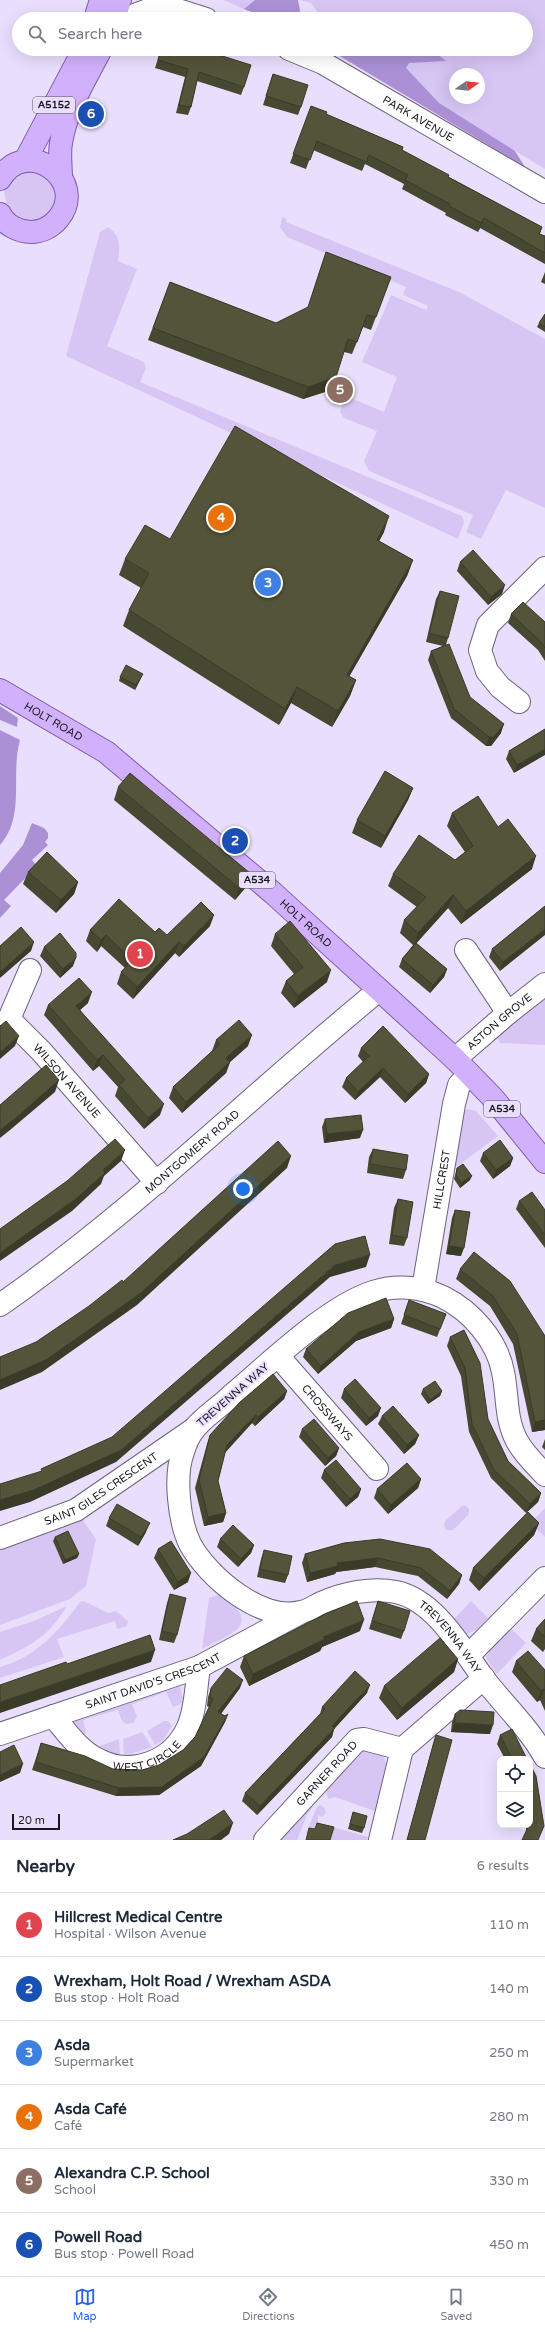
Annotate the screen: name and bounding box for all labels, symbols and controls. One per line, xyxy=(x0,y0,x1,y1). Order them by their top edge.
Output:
search box xyxy=(12,12,533,56)
icon: search xyxy=(26,23,48,45)
text: Search here xyxy=(58,25,142,43)
north arrow xyxy=(449,68,485,104)
street label: PARK AVENUE xyxy=(381,93,456,144)
road number: A5152 xyxy=(33,97,75,113)
pin: 6 xyxy=(78,99,104,129)
pin: 5 xyxy=(327,375,353,405)
pin: 4 xyxy=(208,503,234,533)
pin: 3 xyxy=(255,568,281,598)
street label: HOLT ROAD xyxy=(22,699,85,743)
pin: 2 xyxy=(222,826,248,856)
road number: A534 xyxy=(239,872,275,888)
street label: HOLT ROAD xyxy=(277,896,335,950)
pin: 1 xyxy=(127,939,153,969)
street label: ASTON GROVE xyxy=(464,990,534,1053)
street label: WILSON AVENUE xyxy=(31,1041,103,1120)
road number: A534 xyxy=(484,1101,520,1117)
street label: MONTGOMERY ROAD xyxy=(142,1107,242,1196)
street label: HILLCREST xyxy=(430,1149,453,1210)
your location xyxy=(233,1179,253,1199)
street label: TREVENNA WAY xyxy=(195,1360,271,1430)
street label: CROSSWAYS xyxy=(299,1382,356,1443)
street label: SAINT GILES CRESCENT xyxy=(43,1449,160,1528)
street label: TREVENNA WAY xyxy=(417,1598,484,1676)
street label: SAINT DAVID'S CRESCENT xyxy=(84,1650,223,1711)
street label: WEST CIRCLE xyxy=(112,1738,184,1773)
street label: GARNER ROAD xyxy=(293,1738,360,1808)
map controls xyxy=(497,1756,533,1828)
button: locate xyxy=(497,1756,533,1792)
button: layers xyxy=(497,1792,533,1828)
scale bar xyxy=(12,1812,60,1831)
text: 20 m xyxy=(18,1814,45,1827)
text: Nearby xyxy=(16,1856,75,1877)
text: 6 results xyxy=(477,1858,529,1874)
text: Hillcrest Medical Centre xyxy=(54,1908,223,1926)
text: 1 xyxy=(25,1917,33,1933)
text: 110 m xyxy=(489,1917,529,1933)
text: Hospital · Wilson Avenue xyxy=(54,1926,206,1942)
text: Wrexham, Holt Road / Wrexham ASDA xyxy=(54,1972,331,1990)
text: 2 xyxy=(25,1981,33,1997)
text: 140 m xyxy=(489,1981,529,1997)
text: Bus stop · Holt Road xyxy=(54,1990,180,2006)
text: Asda xyxy=(54,2036,90,2054)
text: 3 xyxy=(25,2045,33,2061)
text: 250 m xyxy=(489,2045,529,2061)
text: Supermarket xyxy=(54,2054,134,2070)
text: Asda Café xyxy=(54,2100,127,2118)
text: 4 xyxy=(25,2109,33,2125)
text: 280 m xyxy=(489,2109,529,2125)
text: Café xyxy=(54,2118,82,2134)
text: Alexandra C.P. School xyxy=(54,2164,210,2182)
text: 5 xyxy=(25,2173,33,2189)
text: 330 m xyxy=(489,2173,529,2189)
text: School xyxy=(54,2182,96,2198)
text: Powell Road xyxy=(54,2228,142,2246)
text: 6 xyxy=(25,2237,33,2253)
text: 450 m xyxy=(489,2237,529,2253)
text: Bus stop · Powell Road xyxy=(54,2246,194,2262)
tab: Map xyxy=(73,2286,97,2323)
tab: Directions xyxy=(242,2286,295,2323)
tab: Saved xyxy=(440,2286,472,2323)

